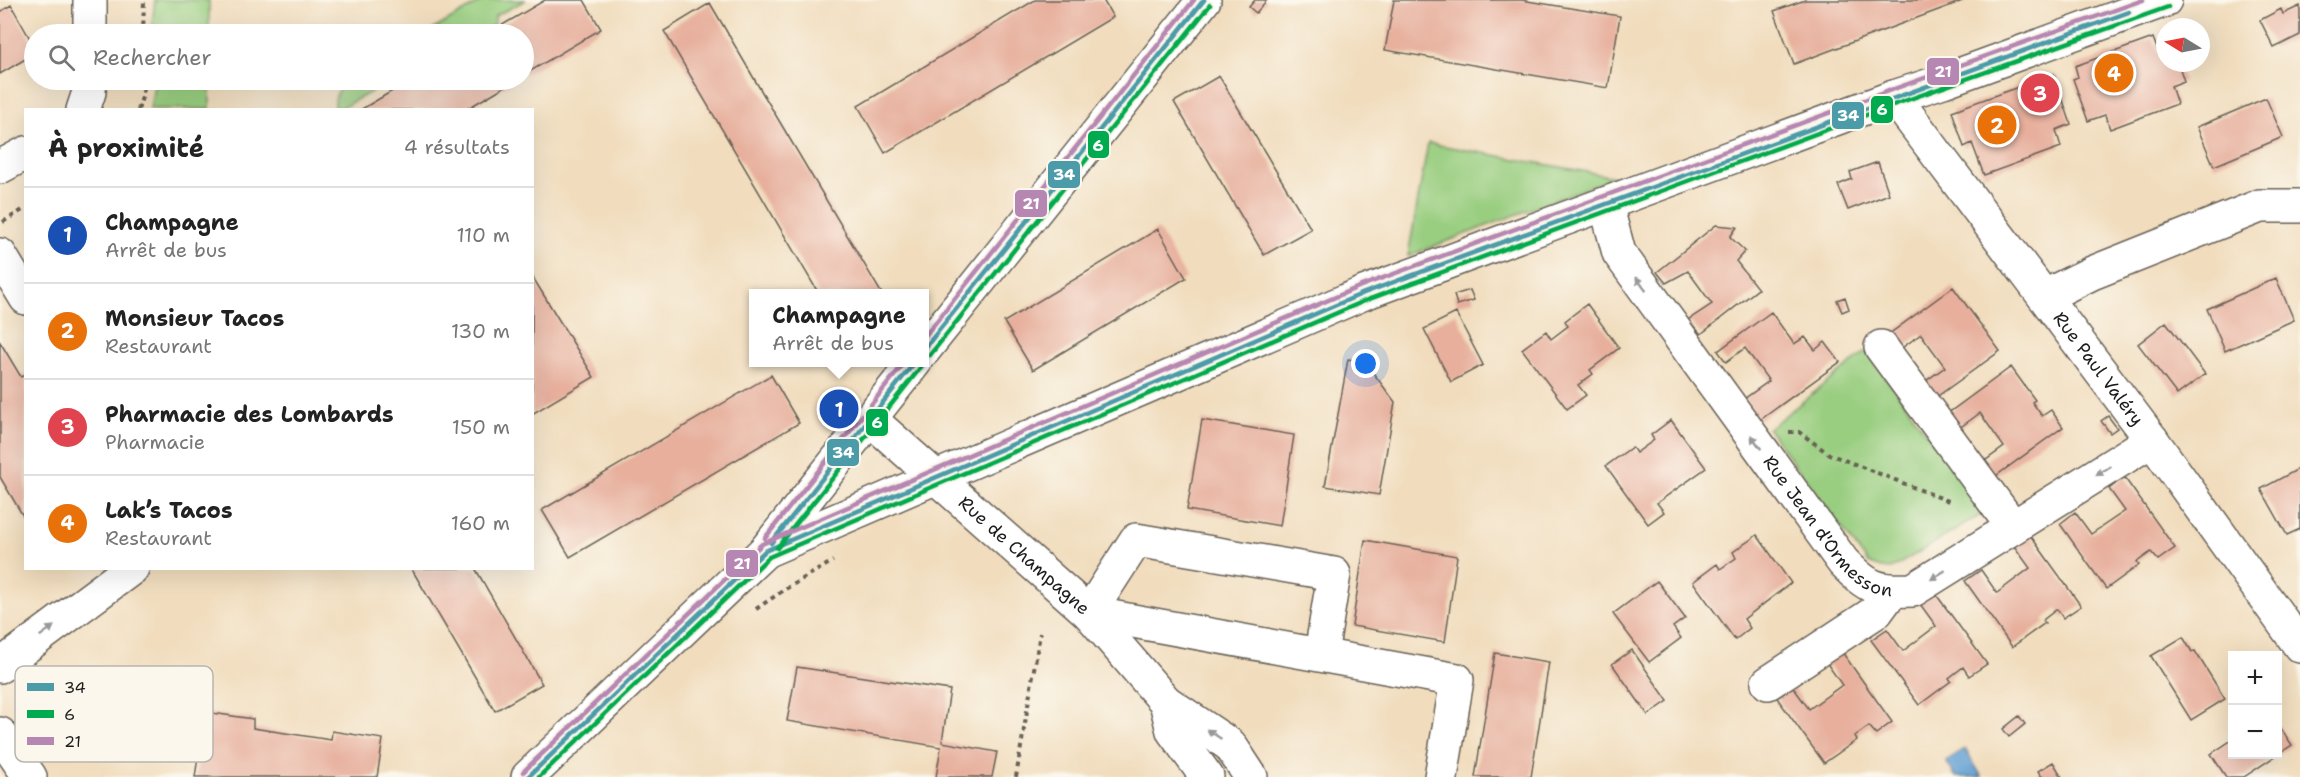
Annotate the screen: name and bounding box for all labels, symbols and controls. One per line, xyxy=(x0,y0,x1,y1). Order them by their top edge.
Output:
north arrow xyxy=(2156,18,2210,72)
search box xyxy=(24,24,534,90)
icon: search xyxy=(45,41,78,74)
text: Rechercher xyxy=(93,43,212,72)
pin: 4 xyxy=(2094,50,2134,96)
line badge: 21 xyxy=(1926,57,1960,86)
text: 21 xyxy=(1934,61,1952,82)
pin: 3 xyxy=(2020,70,2060,116)
line badge: 6 xyxy=(1870,95,1894,124)
text: 6 xyxy=(1876,99,1888,120)
line badge: 34 xyxy=(1831,101,1865,130)
pin: 2 xyxy=(1978,102,2016,148)
text: 34 xyxy=(1837,105,1859,126)
text: À proximité xyxy=(48,130,204,165)
line badge: 6 xyxy=(1087,130,1110,159)
text: 4 résultats xyxy=(404,134,510,160)
text: 6 xyxy=(1092,135,1104,156)
line badge: 34 xyxy=(1047,160,1081,189)
text: 34 xyxy=(1053,164,1075,185)
line badge: 21 xyxy=(1014,189,1048,218)
text: 21 xyxy=(1022,193,1040,214)
text: Champagne xyxy=(105,208,239,237)
text: 1 xyxy=(63,222,72,248)
text: 110 m xyxy=(456,222,510,248)
text: Arrêt de bus xyxy=(105,237,227,263)
one-way arrow xyxy=(1635,276,1647,292)
popup xyxy=(749,289,929,367)
text: Champagne xyxy=(772,301,906,330)
text: Monsieur Tacos xyxy=(105,304,284,333)
street label: Rue Paul Valéry xyxy=(2048,307,2149,430)
text: 2 xyxy=(61,318,75,344)
text: 130 m xyxy=(451,318,510,344)
text: Arrêt de bus xyxy=(772,330,894,356)
text: Restaurant xyxy=(105,333,212,359)
your location xyxy=(1351,349,1380,378)
pin: 1 xyxy=(820,386,858,432)
text: Pharmacie des Lombards xyxy=(105,400,394,429)
line badge: 6 xyxy=(865,408,889,437)
text: 6 xyxy=(871,412,883,433)
text: 3 xyxy=(61,414,75,440)
text: 150 m xyxy=(452,414,510,440)
text: Pharmacie xyxy=(105,429,205,455)
one-way arrow xyxy=(1750,434,1762,450)
line badge: 34 xyxy=(826,438,860,467)
text: 34 xyxy=(832,442,854,463)
street label: Rue Jean d'Ormesson xyxy=(1758,451,1894,602)
one-way arrow xyxy=(2095,466,2111,477)
street label: Rue de Champagne xyxy=(953,491,1095,620)
text: Lak’s Tacos xyxy=(105,496,233,525)
text: 4 xyxy=(61,510,75,536)
text: 160 m xyxy=(451,510,510,536)
text: Restaurant xyxy=(105,525,212,551)
line badge: 21 xyxy=(725,549,759,578)
text: 21 xyxy=(733,553,751,574)
one-way arrow xyxy=(1929,569,1946,580)
one-way arrow xyxy=(39,625,55,637)
map controls xyxy=(2228,651,2282,759)
button: + xyxy=(2228,651,2282,705)
legend xyxy=(15,666,213,762)
text: 34 xyxy=(64,677,86,698)
text: 6 xyxy=(64,704,75,725)
button: − xyxy=(2228,705,2282,759)
one-way arrow xyxy=(1206,728,1222,740)
text: 21 xyxy=(64,731,81,752)

